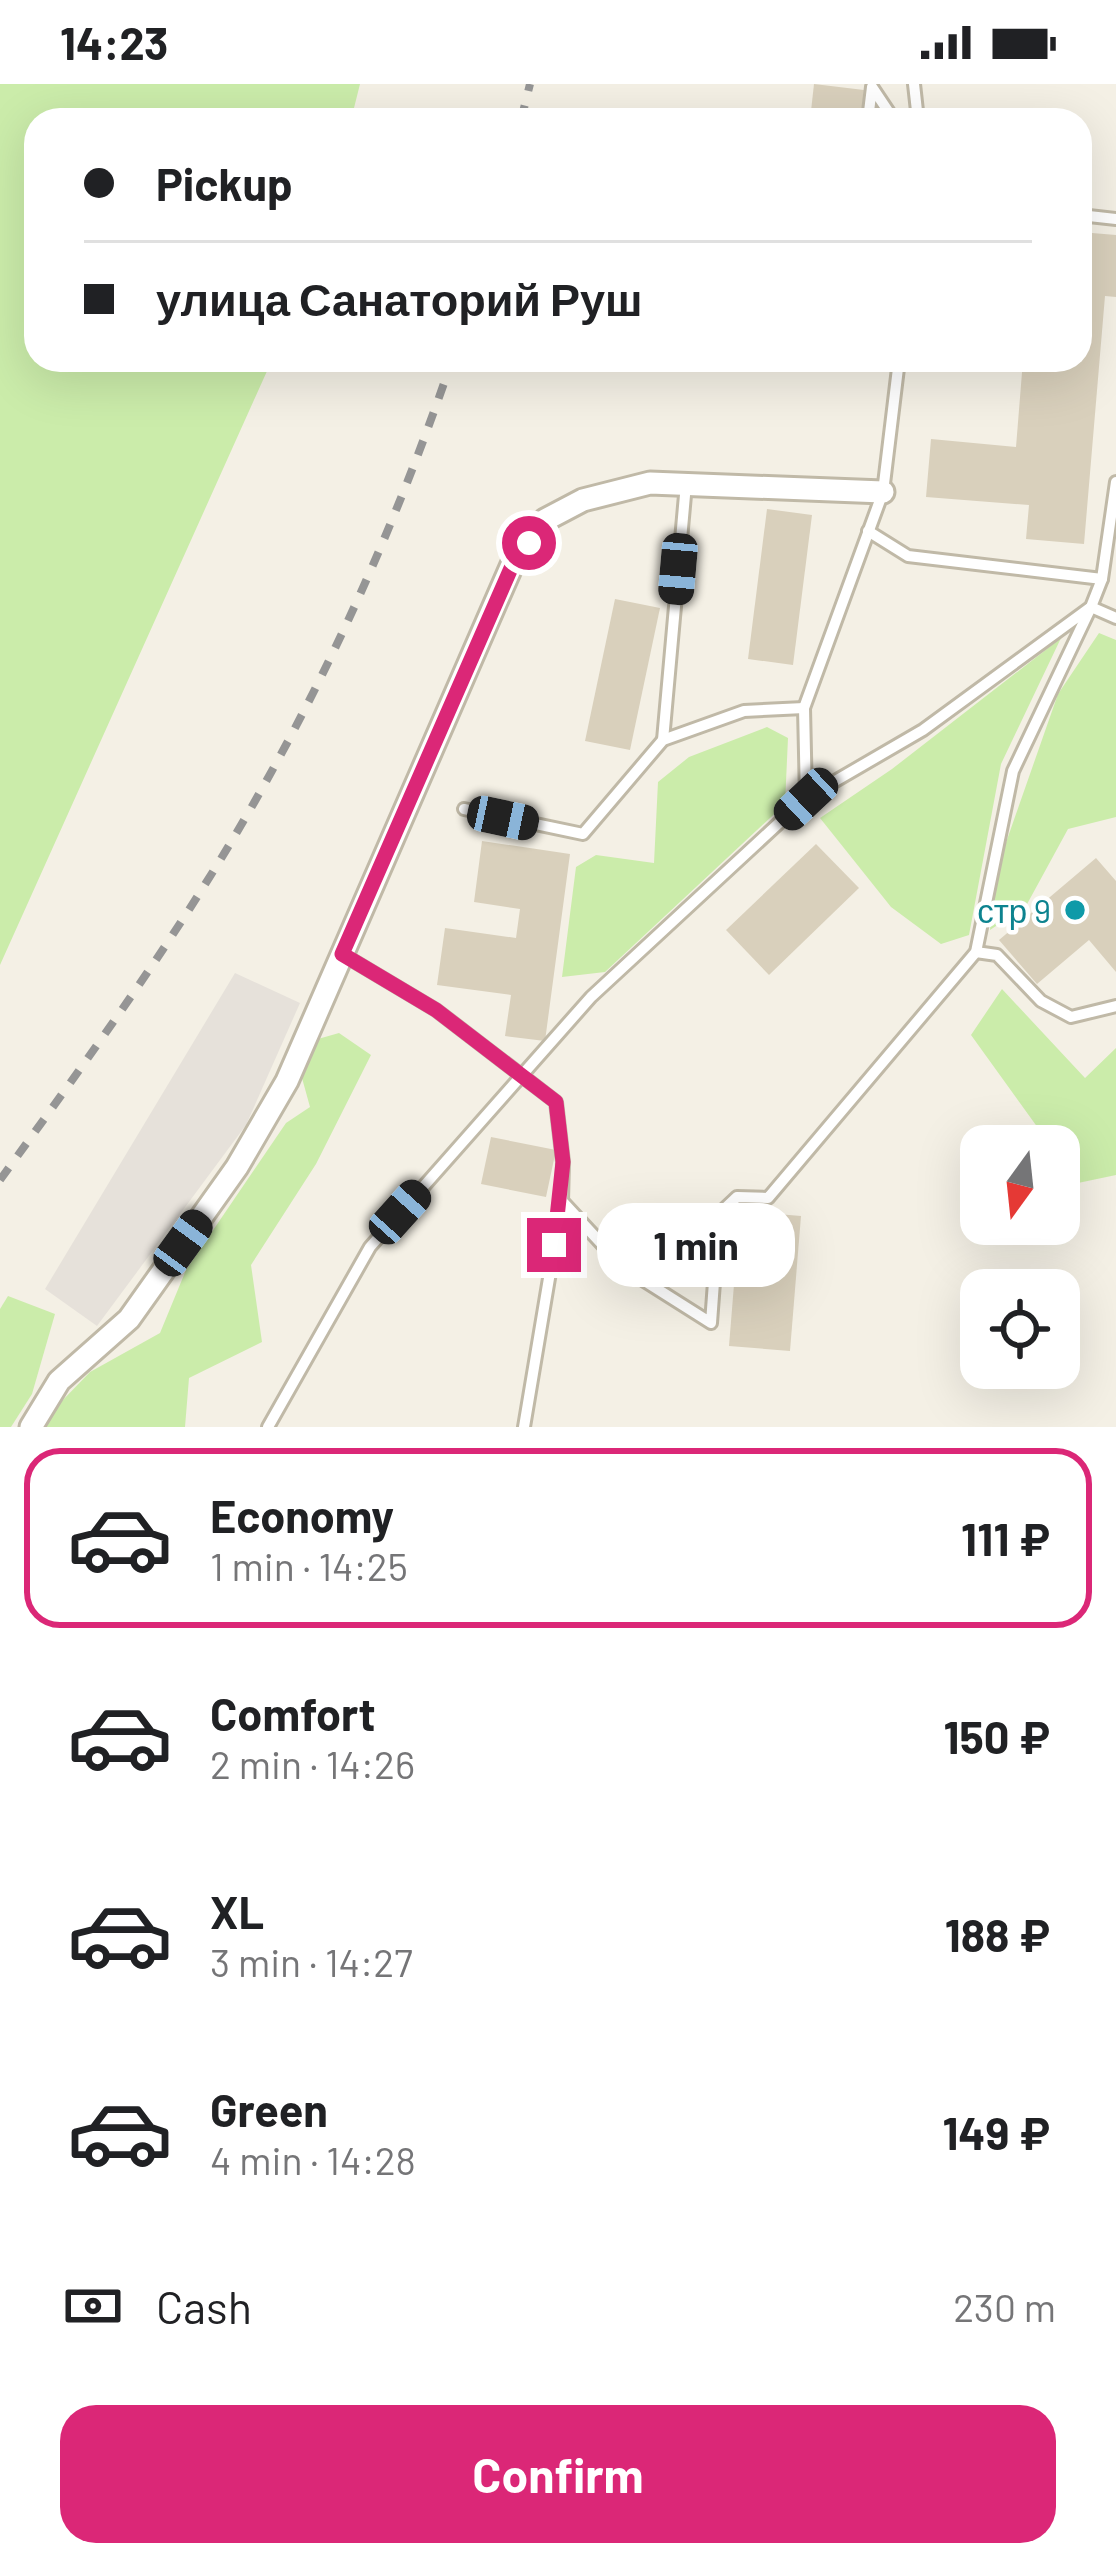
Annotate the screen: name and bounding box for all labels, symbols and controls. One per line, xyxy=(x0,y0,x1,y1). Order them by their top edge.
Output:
text: 14:23 xyxy=(60,15,168,69)
text: Pickup xyxy=(156,156,293,210)
text: улица Санаторий Руш xyxy=(156,271,643,325)
route start xyxy=(502,516,556,570)
car xyxy=(657,532,699,606)
car xyxy=(767,761,845,837)
car xyxy=(464,793,542,843)
place label: стр 9 xyxy=(977,890,1051,930)
marker: стр 9 xyxy=(1062,897,1088,923)
north arrow xyxy=(960,1125,1080,1245)
map controls xyxy=(960,1125,1080,1389)
car xyxy=(363,1173,437,1251)
car xyxy=(147,1203,219,1283)
callout: 1 min xyxy=(596,1203,794,1287)
route end xyxy=(527,1218,581,1272)
text: 1 min xyxy=(653,1221,739,1268)
button: locate xyxy=(960,1269,1080,1389)
icon: car xyxy=(66,1484,174,1592)
text: Economy xyxy=(210,1488,394,1542)
text: 111 ₽ xyxy=(961,1511,1050,1565)
text: 1 min · 14:25 xyxy=(210,1542,408,1589)
icon: car xyxy=(66,1682,174,1790)
text: Comfort xyxy=(210,1686,376,1740)
text: 150 ₽ xyxy=(944,1709,1050,1763)
text: 2 min · 14:26 xyxy=(210,1740,415,1787)
icon: car xyxy=(66,1880,174,1988)
text: XL xyxy=(210,1884,264,1938)
text: 188 ₽ xyxy=(945,1907,1050,1961)
text: 3 min · 14:27 xyxy=(210,1938,413,1985)
icon: car xyxy=(66,2078,174,2186)
text: Green xyxy=(210,2082,328,2136)
text: 149 ₽ xyxy=(942,2105,1050,2159)
text: 4 min · 14:28 xyxy=(210,2136,416,2183)
icon: cash xyxy=(60,2273,126,2339)
text: Cash xyxy=(156,2279,252,2333)
text: 230 m xyxy=(953,2283,1056,2330)
button: Confirm xyxy=(60,2405,1056,2543)

